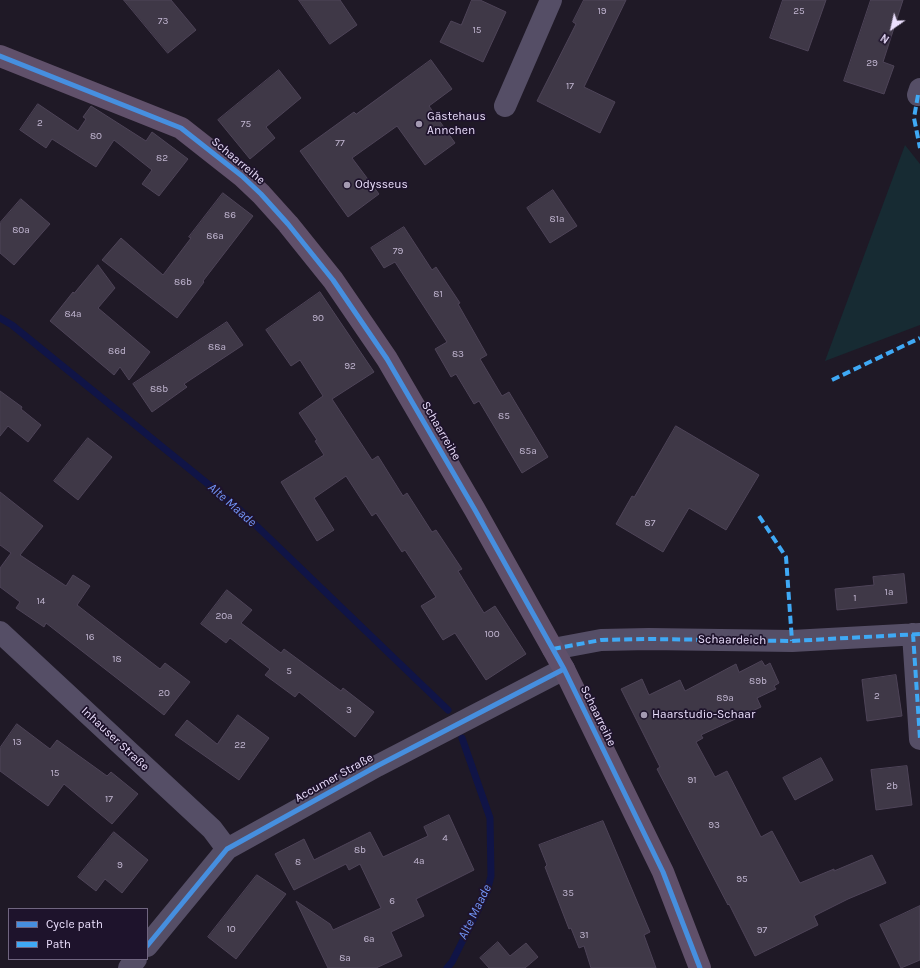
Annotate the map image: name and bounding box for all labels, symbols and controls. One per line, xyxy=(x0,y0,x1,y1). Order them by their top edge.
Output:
house number: 19 xyxy=(597,5,607,17)
house number: 25 xyxy=(793,5,805,17)
north arrow xyxy=(872,8,912,48)
house number: 73 xyxy=(158,15,168,27)
house number: 15 xyxy=(473,24,481,36)
text: N xyxy=(878,31,892,46)
house number: 29 xyxy=(866,57,878,69)
house number: 17 xyxy=(566,80,574,92)
place label: Gästehaus Annchen xyxy=(427,110,486,138)
house number: 2 xyxy=(37,117,43,129)
house number: 75 xyxy=(241,118,251,130)
marker: Gästehaus Annchen xyxy=(414,119,424,129)
house number: 80 xyxy=(90,130,102,142)
street label: Schaarreihe xyxy=(208,134,268,188)
house number: 77 xyxy=(335,137,345,149)
house number: 82 xyxy=(156,152,168,164)
place label: Odysseus xyxy=(355,178,408,192)
marker: Odysseus xyxy=(342,180,352,190)
house number: 86 xyxy=(224,209,236,221)
house number: 81a xyxy=(550,213,564,225)
house number: 80a xyxy=(12,224,30,236)
house number: 86a xyxy=(206,230,224,242)
house number: 79 xyxy=(393,245,403,257)
house number: 86b xyxy=(174,276,192,288)
house number: 81 xyxy=(433,288,443,300)
house number: 84a xyxy=(64,308,82,320)
house number: 90 xyxy=(312,312,324,324)
house number: 88a xyxy=(208,341,226,353)
house number: 86d xyxy=(108,345,126,357)
house number: 83 xyxy=(452,348,464,360)
house number: 92 xyxy=(344,360,356,372)
house number: 88b xyxy=(150,383,168,395)
street label: Schaarreihe xyxy=(418,399,464,463)
house number: 85 xyxy=(498,410,510,422)
house number: 85a xyxy=(519,445,537,457)
water label: Alte Maade xyxy=(205,480,259,530)
house number: 87 xyxy=(645,517,655,529)
house number: 1a xyxy=(885,586,893,598)
house number: 1 xyxy=(853,592,857,604)
house number: 14 xyxy=(37,595,45,607)
house number: 20a xyxy=(215,610,233,622)
house number: 100 xyxy=(484,628,500,640)
house number: 16 xyxy=(85,631,95,643)
street label: Schaardeich xyxy=(698,632,766,648)
house number: 18 xyxy=(112,653,122,665)
house number: 5 xyxy=(286,665,292,677)
house number: 89b xyxy=(749,675,767,687)
street label: Schaarreihe xyxy=(577,683,619,749)
house number: 20 xyxy=(158,687,170,699)
house number: 2 xyxy=(874,690,880,702)
house number: 89a xyxy=(716,692,734,704)
street label: Inhauser Straße xyxy=(78,704,152,774)
house number: 3 xyxy=(346,704,352,716)
place label: Haarstudio-Schaar xyxy=(652,708,755,722)
marker: Haarstudio-Schaar xyxy=(639,710,649,720)
house number: 13 xyxy=(12,736,22,748)
house number: 22 xyxy=(234,739,246,751)
street label: Accumer Straße xyxy=(292,751,376,805)
house number: 15 xyxy=(51,767,59,779)
house number: 91 xyxy=(687,774,697,786)
house number: 2b xyxy=(886,780,898,792)
house number: 17 xyxy=(105,793,113,805)
house number: 93 xyxy=(708,819,720,831)
house number: 4 xyxy=(442,832,448,844)
house number: 8b xyxy=(354,844,366,856)
house number: 4a xyxy=(413,855,425,867)
house number: 8 xyxy=(295,856,301,868)
house number: 9 xyxy=(117,859,123,871)
house number: 95 xyxy=(736,873,748,885)
water label: Alte Maade xyxy=(455,882,495,942)
house number: 35 xyxy=(562,887,574,899)
house number: 6 xyxy=(389,895,395,907)
legend xyxy=(8,908,148,960)
text: Cycle path xyxy=(46,917,103,931)
house number: 10 xyxy=(226,923,236,935)
house number: 97 xyxy=(757,924,767,936)
house number: 31 xyxy=(579,929,589,941)
house number: 6a xyxy=(363,933,375,945)
text: Path xyxy=(46,937,71,951)
house number: 8a xyxy=(339,952,351,964)

